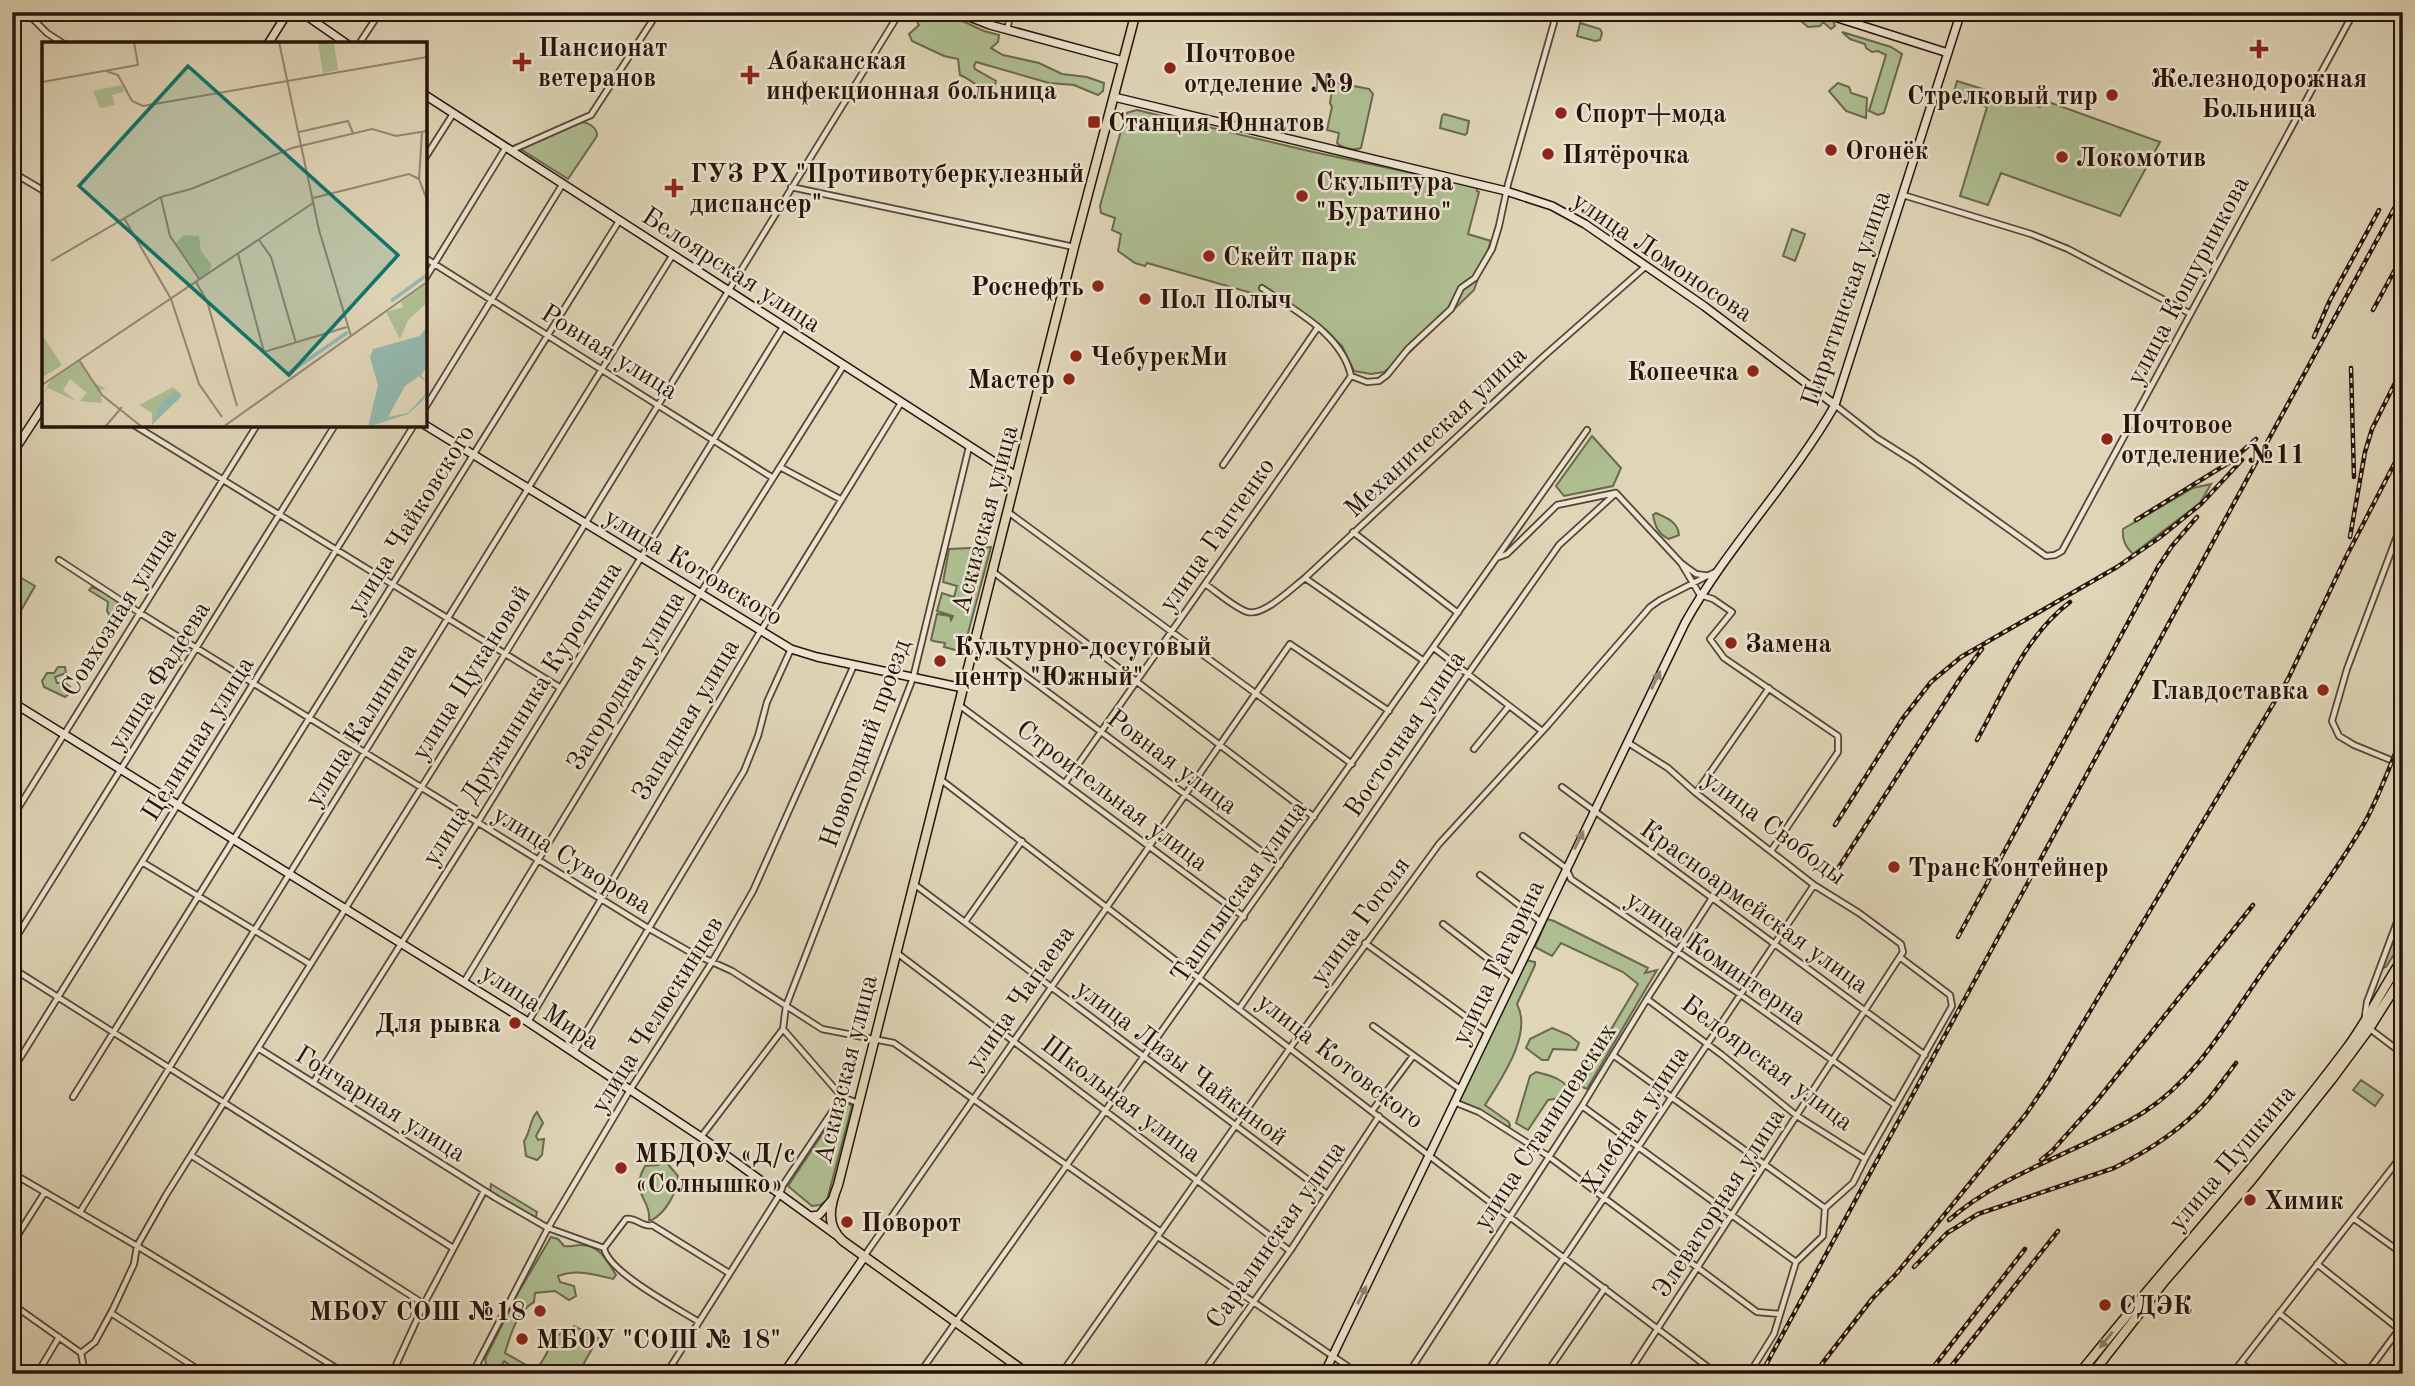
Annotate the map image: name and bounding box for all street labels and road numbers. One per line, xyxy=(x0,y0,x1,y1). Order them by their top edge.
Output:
street label: улица Кошурникова xyxy=(2123,172,2255,390)
street label: Пирятинская улица xyxy=(1798,187,1896,410)
street label: улица Ломоносова xyxy=(1567,188,1757,328)
street label: Белоярская улица xyxy=(637,203,825,338)
street label: Ровная улица xyxy=(536,300,682,405)
street label: Механическая улица xyxy=(1341,342,1532,523)
street label: улица Чайковского xyxy=(343,421,481,619)
street label: Аскизская улица xyxy=(948,422,1024,617)
street label: улица Гапченко xyxy=(1155,453,1280,617)
street label: улица Котовского xyxy=(599,504,787,631)
street label: Совхозная улица xyxy=(57,523,182,701)
street label: улица Дружинника Курочкина xyxy=(418,557,627,871)
street label: улица Цукановой xyxy=(407,581,536,765)
street label: Загородная улица xyxy=(563,586,691,775)
street label: улица Фадеева xyxy=(104,597,216,755)
street label: Западная улица xyxy=(628,635,745,805)
street label: Новогодний проезд xyxy=(816,636,916,851)
street label: улица Калинина xyxy=(301,638,423,812)
street label: Восточная улица xyxy=(1340,646,1471,822)
street label: Целинная улица xyxy=(138,652,260,826)
street label: Ровная улица xyxy=(1102,705,1242,820)
street label: Строительная улица xyxy=(1011,716,1213,877)
street label: улица Свободы xyxy=(1697,767,1850,891)
street label: Таштыпская улица xyxy=(1167,796,1313,988)
street label: улица Суворова xyxy=(488,801,656,920)
street label: Красноармейская улица xyxy=(1635,816,1873,999)
street label: улица Гоголя xyxy=(1306,852,1416,990)
street label: улица Гагарина xyxy=(1448,876,1550,1049)
street label: улица Коминтерна xyxy=(1621,887,1811,1031)
street label: улица Челюскинцев xyxy=(587,912,729,1118)
street label: улица Чапаева xyxy=(961,921,1080,1075)
street label: улица Мира xyxy=(476,960,604,1056)
street label: Аскизская улица xyxy=(811,972,883,1167)
street label: улица Лизы Чайкиной xyxy=(1070,976,1292,1152)
street label: улица Котовского xyxy=(1252,989,1428,1134)
street label: Белоярская улица xyxy=(1676,991,1858,1137)
street label: улица Станишевских xyxy=(1469,1019,1622,1235)
street label: Школьная улица xyxy=(1036,1031,1206,1168)
street label: Хлебная улица xyxy=(1577,1041,1695,1199)
street label: Гончарная улица xyxy=(290,1042,470,1168)
street label: улица Пушкина xyxy=(2164,1080,2301,1236)
street label: Элеваторная улица xyxy=(1649,1104,1791,1302)
street label: Саралинская улица xyxy=(1202,1136,1351,1334)

